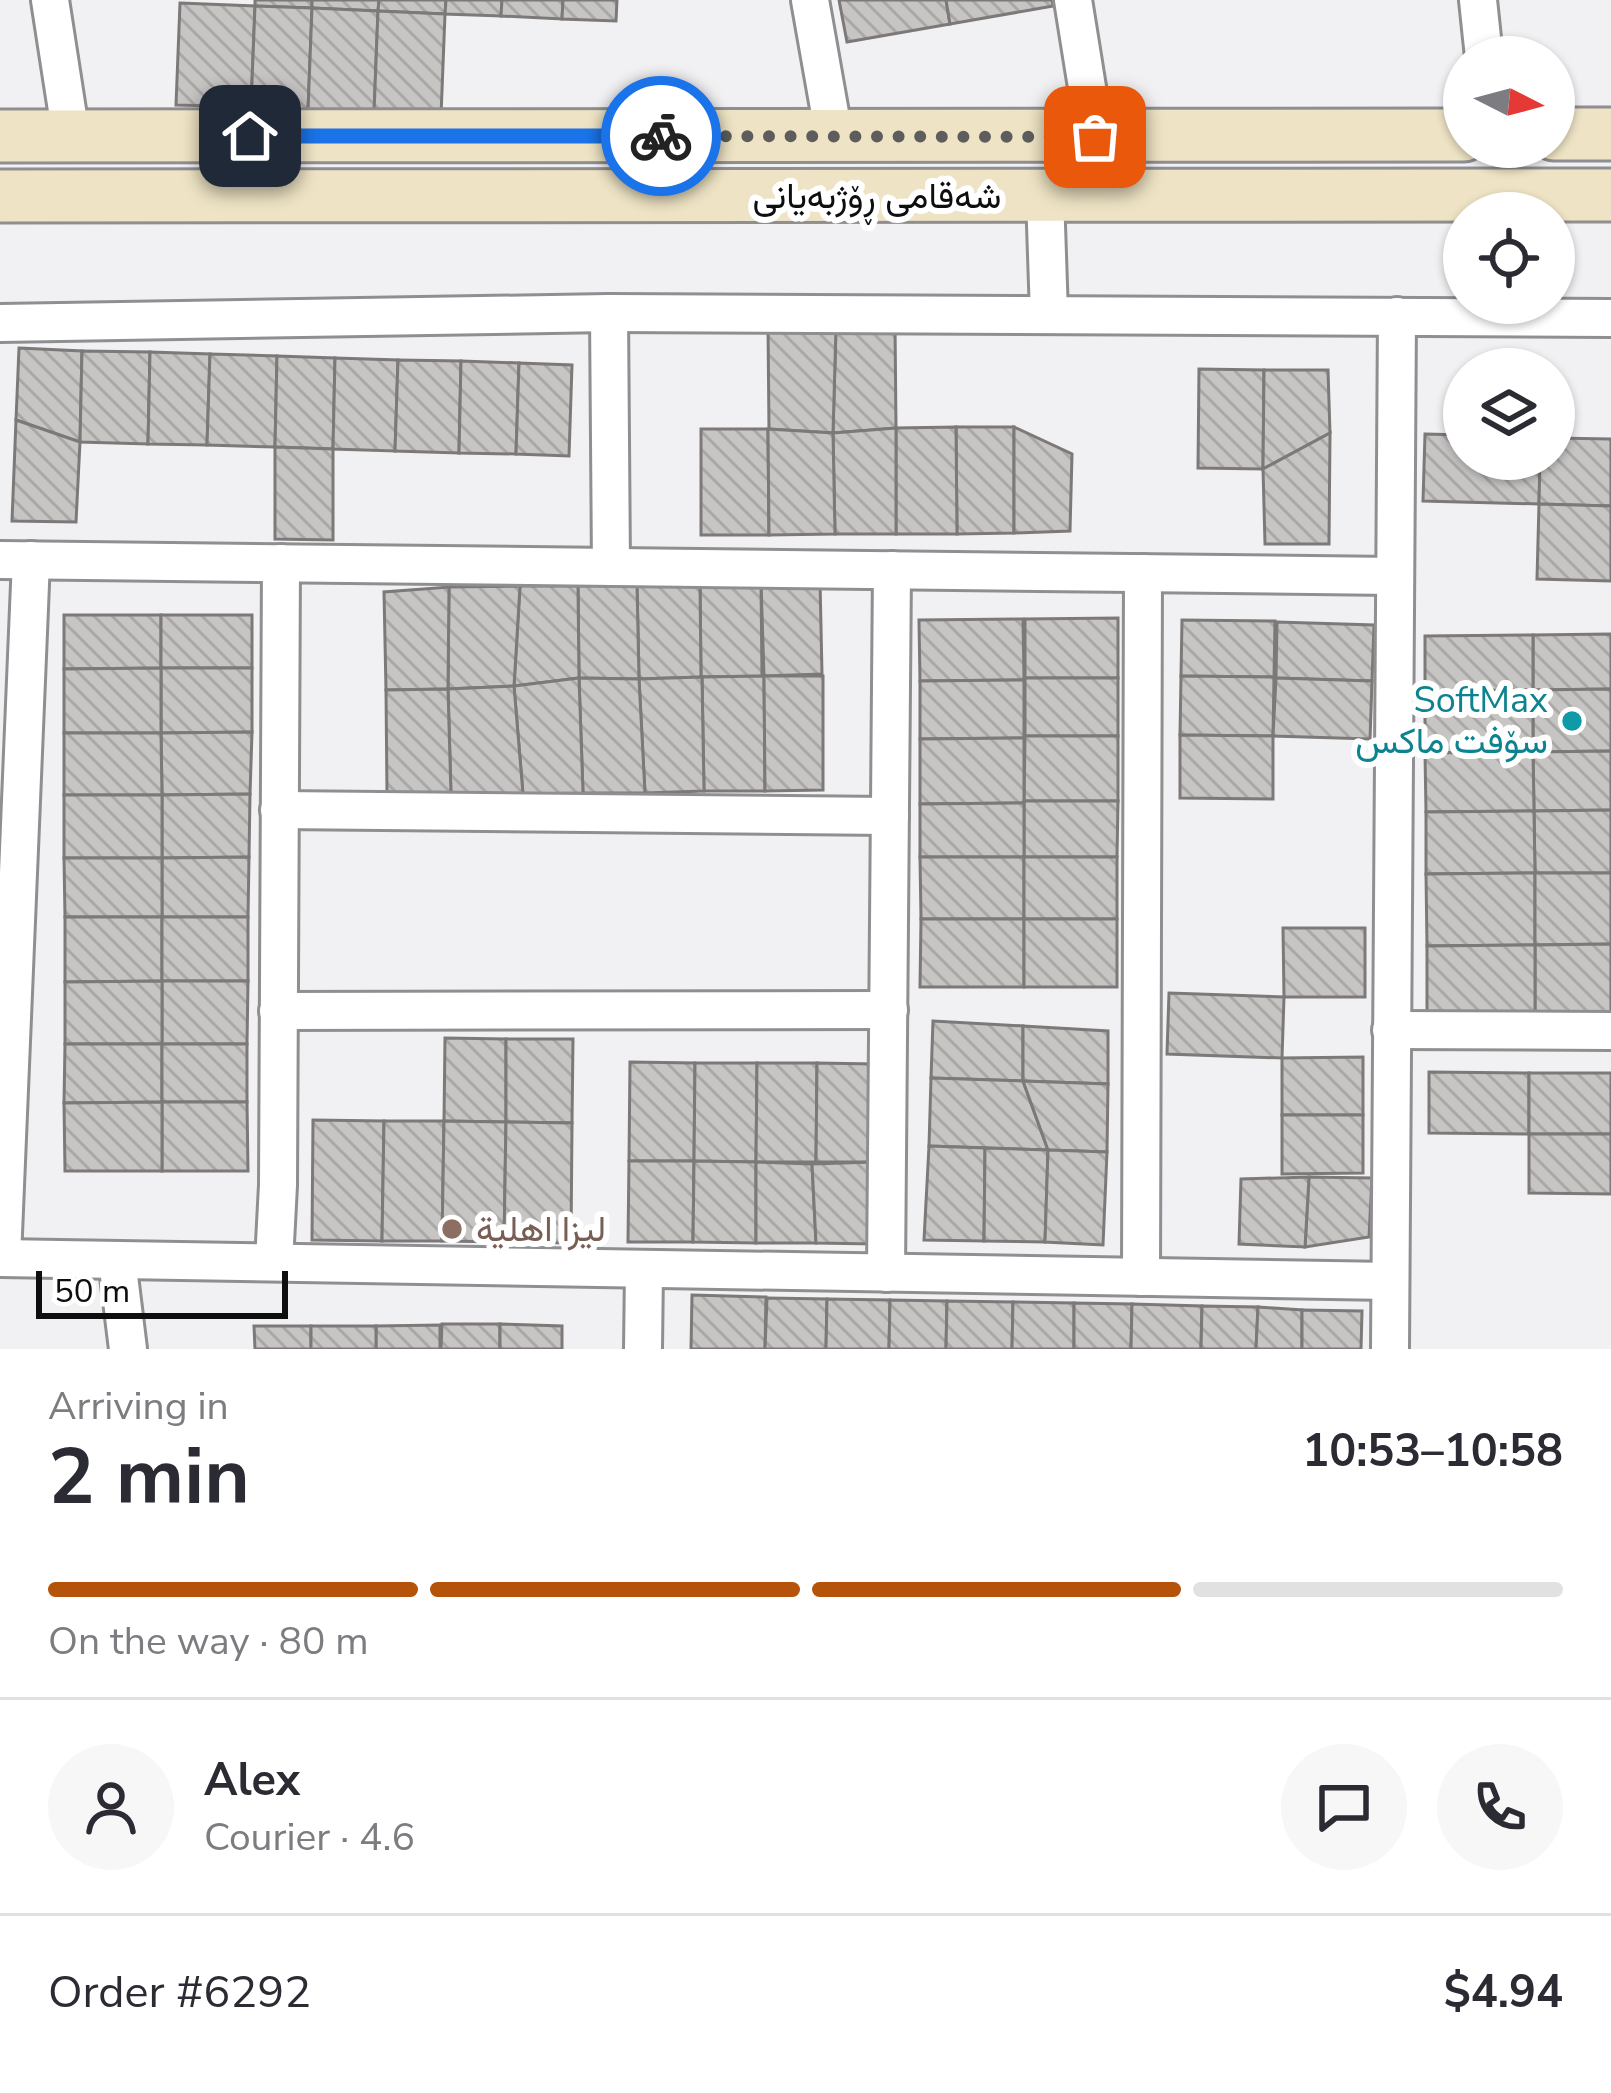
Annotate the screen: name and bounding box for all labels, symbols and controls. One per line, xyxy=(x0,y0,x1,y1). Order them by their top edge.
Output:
north arrow xyxy=(1443,36,1575,168)
map controls xyxy=(1443,36,1575,480)
courier xyxy=(601,76,721,196)
pin xyxy=(199,85,301,187)
pin xyxy=(1044,86,1146,188)
icon: home xyxy=(217,103,283,169)
icon: bike xyxy=(628,103,694,169)
icon: bag xyxy=(1062,104,1128,170)
street label: شەقامی ڕۆژبەیانی xyxy=(753,172,1001,225)
button: locate xyxy=(1443,192,1575,324)
button: layers xyxy=(1443,348,1575,480)
place label: SoftMax سۆفت ماکس xyxy=(1355,676,1548,766)
marker: SoftMax سۆفت ماکس xyxy=(1559,708,1585,734)
place label: ليزا اهلية xyxy=(476,1205,606,1254)
marker: ليزا اهلية xyxy=(439,1216,465,1242)
scale bar xyxy=(36,1265,288,1318)
text: 50 m xyxy=(54,1269,130,1314)
text: Arriving in xyxy=(48,1380,229,1433)
text: 10:53–10:58 xyxy=(1302,1421,1563,1482)
text: 2 min xyxy=(48,1424,250,1531)
text: On the way · 80 m xyxy=(48,1615,369,1668)
button: person xyxy=(48,1744,174,1870)
button: chat xyxy=(1281,1744,1407,1870)
button: phone xyxy=(1437,1744,1563,1870)
text: Alex xyxy=(204,1750,300,1811)
text: Courier · 4.6 xyxy=(204,1811,415,1864)
text: Order #6292 xyxy=(48,1962,311,2023)
text: $4.94 xyxy=(1444,1962,1563,2023)

